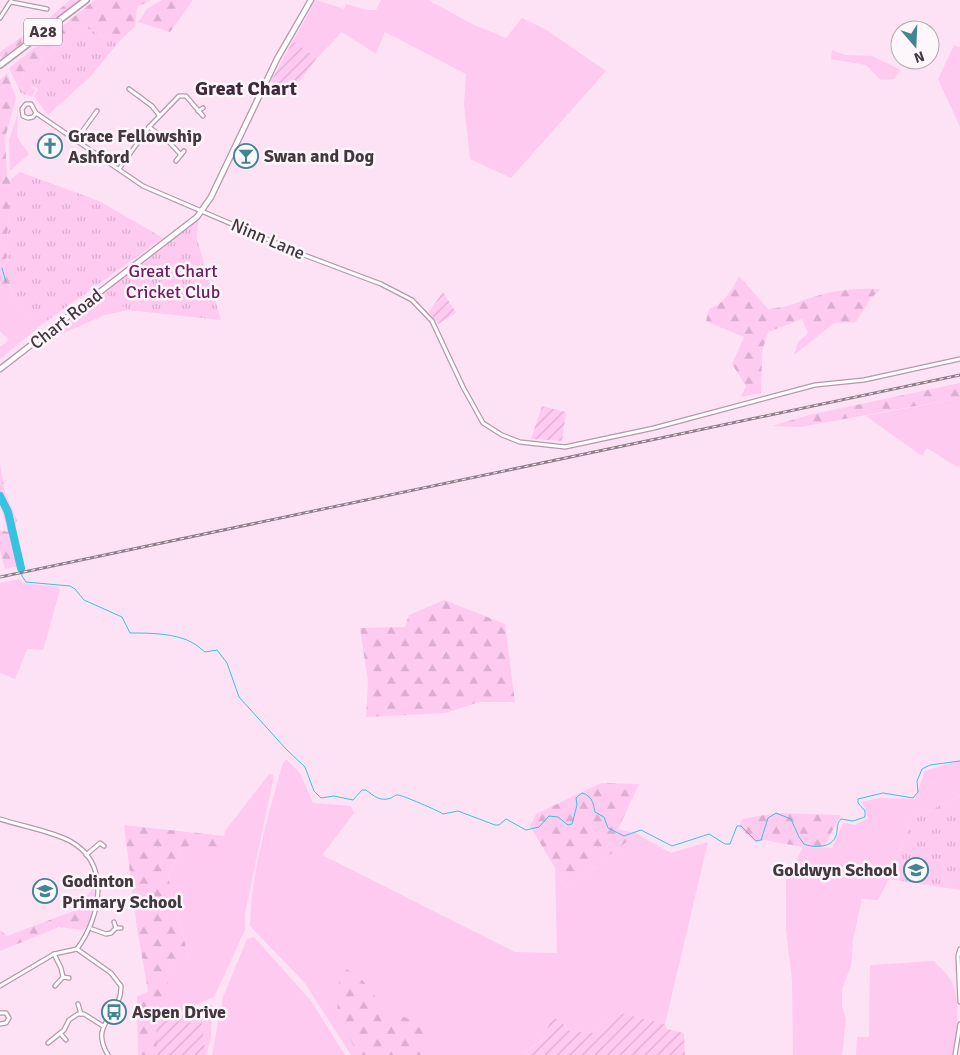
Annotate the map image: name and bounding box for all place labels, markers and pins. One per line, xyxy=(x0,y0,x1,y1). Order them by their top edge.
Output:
place label: Grace Fellowship Ashford xyxy=(68,125,202,168)
church icon: Grace Fellowship Ashford xyxy=(37,133,63,159)
bar icon: Swan and Dog xyxy=(233,143,259,169)
place label: Swan and Dog xyxy=(264,145,374,167)
school or university icon: Goldwyn School xyxy=(903,857,929,883)
place label: Goldwyn School xyxy=(772,859,898,881)
place label: Godinton Primary School xyxy=(62,870,183,913)
school or university icon: Godinton Primary School xyxy=(32,878,58,904)
bus stop icon: Aspen Drive xyxy=(101,999,127,1025)
place label: Aspen Drive xyxy=(132,1001,226,1023)

